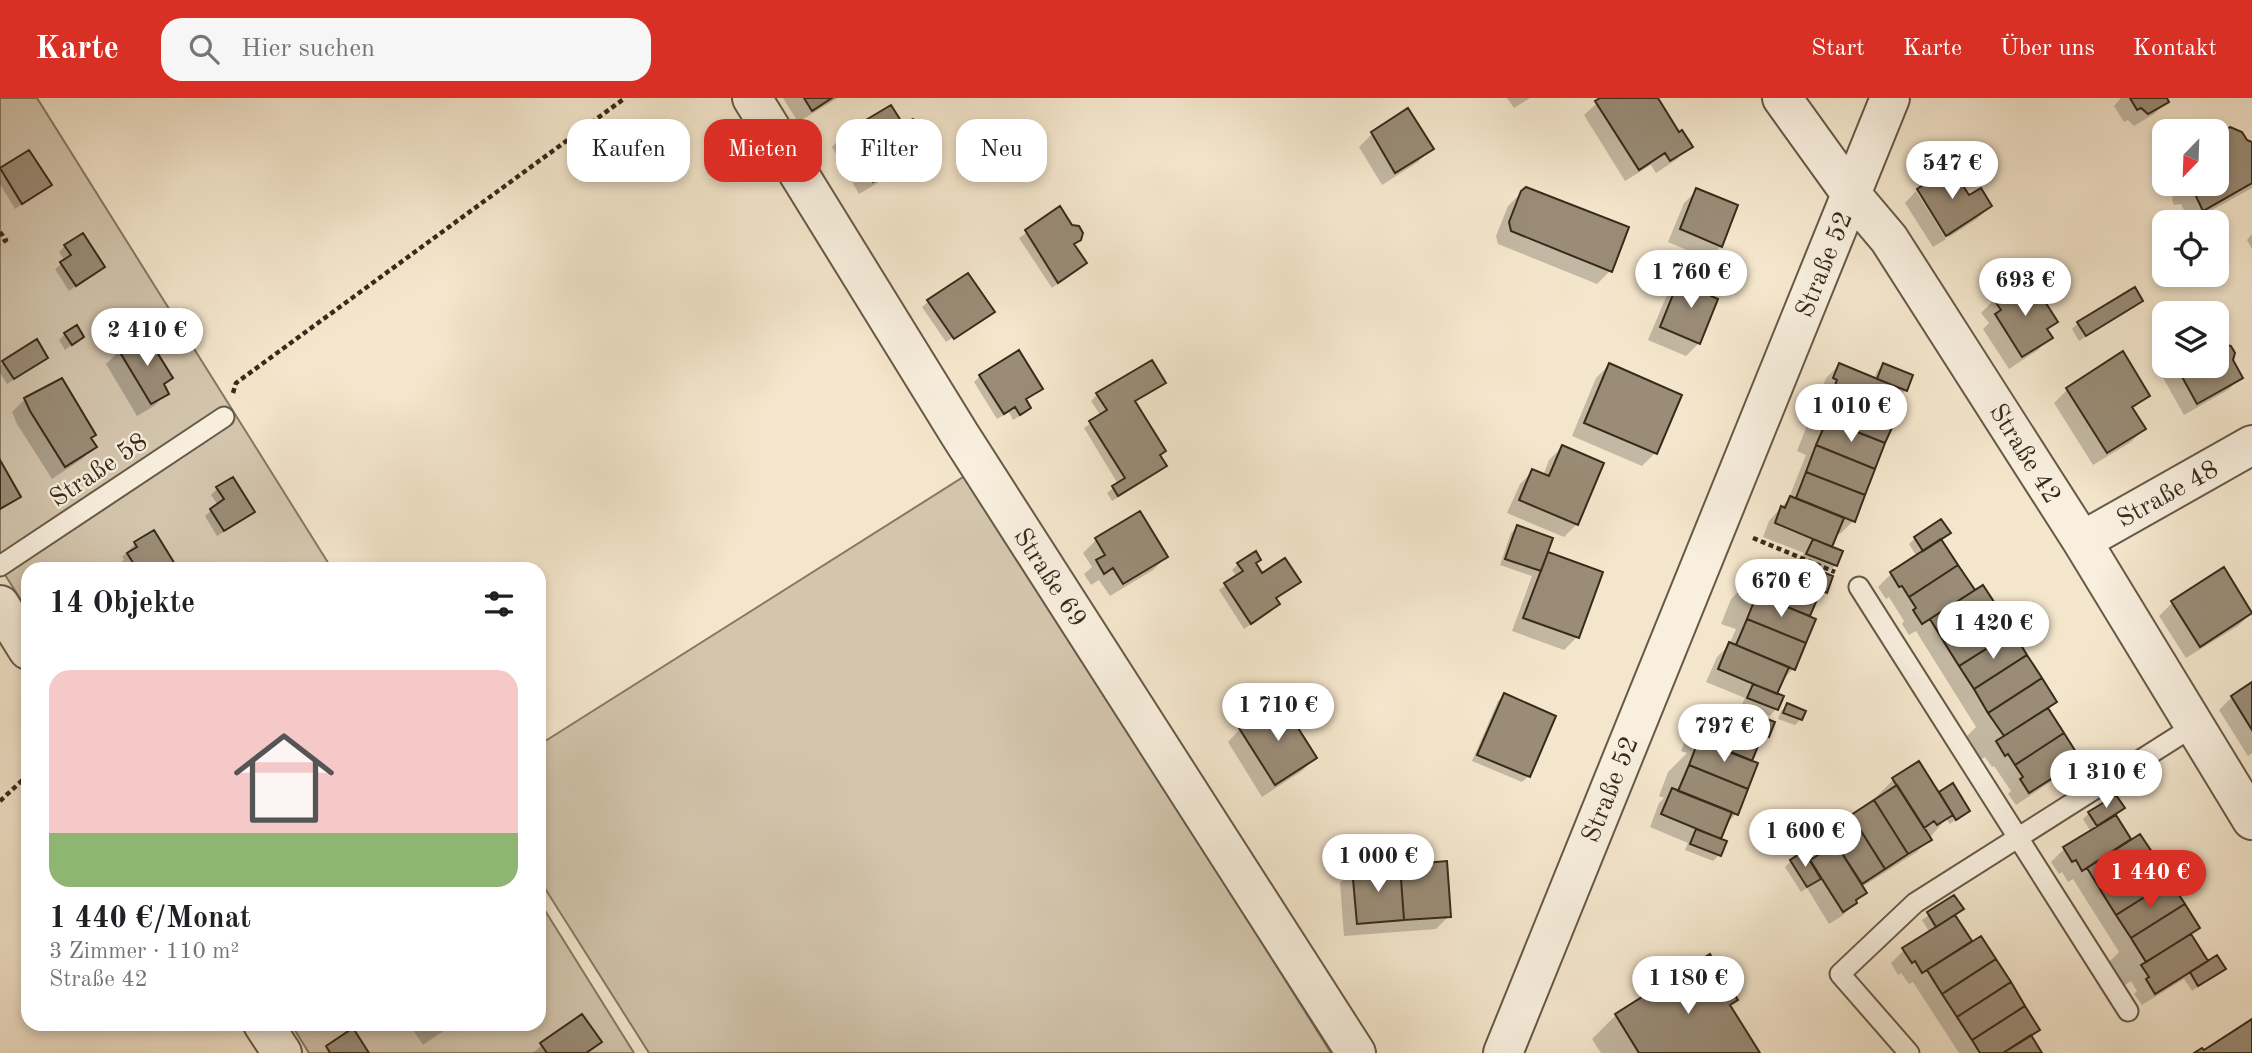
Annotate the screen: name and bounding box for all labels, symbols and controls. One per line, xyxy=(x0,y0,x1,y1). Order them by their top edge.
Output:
search box xyxy=(161,18,651,81)
icon: search xyxy=(185,30,223,68)
text: Karte xyxy=(35,33,119,66)
text: Hier suchen xyxy=(241,36,375,62)
text: Start xyxy=(1811,37,1865,61)
text: Karte xyxy=(1903,37,1962,61)
text: Über uns xyxy=(2000,37,2095,61)
text: Kontakt xyxy=(2133,37,2217,61)
chip: Kaufen xyxy=(567,119,690,182)
chip: Mieten xyxy=(704,119,822,182)
chip: Filter xyxy=(836,119,942,182)
chip: Neu xyxy=(956,119,1047,182)
north arrow xyxy=(2152,119,2230,196)
map controls xyxy=(2152,119,2229,378)
pin: 547 € xyxy=(1903,141,2001,201)
text: 547 € xyxy=(1922,152,1982,175)
street label: Straße 52 xyxy=(1792,208,1858,321)
button: locate xyxy=(2152,210,2229,287)
pin: 1 760 € xyxy=(1626,250,1756,310)
pin: 693 € xyxy=(1976,258,2074,318)
text: 1 760 € xyxy=(1651,261,1731,284)
text: 693 € xyxy=(1995,269,2055,292)
button: layers xyxy=(2152,301,2229,378)
pin: 2 410 € xyxy=(82,308,212,368)
text: 2 410 € xyxy=(107,319,187,342)
pin: 1 010 € xyxy=(1786,384,1916,444)
text: 1 010 € xyxy=(1811,395,1891,418)
street label: Straße 42 xyxy=(1984,400,2065,508)
street label: Straße 58 xyxy=(46,429,153,513)
street label: Straße 48 xyxy=(2113,456,2223,533)
street label: Straße 69 xyxy=(1008,524,1091,632)
pin: 670 € xyxy=(1732,560,1830,619)
text: 670 € xyxy=(1751,570,1811,593)
icon: filters xyxy=(480,585,518,623)
text: 14 Objekte xyxy=(49,589,195,619)
pin: 1 420 € xyxy=(1928,602,2058,661)
text: 1 420 € xyxy=(1953,612,2033,635)
pin: 1 710 € xyxy=(1213,684,1343,743)
text: 1 710 € xyxy=(1238,694,1318,717)
pin: 797 € xyxy=(1675,704,1773,764)
icon: home xyxy=(221,715,347,841)
text: 797 € xyxy=(1694,715,1754,738)
street label: Straße 52 xyxy=(1578,733,1644,846)
pin: 1 310 € xyxy=(2041,750,2171,810)
text: 1 310 € xyxy=(2066,761,2146,784)
pin: 1 600 € xyxy=(1740,810,1870,869)
text: 1 600 € xyxy=(1765,820,1845,843)
pin: 1 000 € xyxy=(1313,834,1443,894)
text: 1 000 € xyxy=(1338,845,1418,868)
pin: 1 440 € xyxy=(2085,850,2215,910)
text: 1 440 € xyxy=(2110,861,2190,884)
text: 1 440 €/Monat xyxy=(49,904,251,934)
text: 3 Zimmer · 110 m² xyxy=(49,940,239,963)
pin: 1 180 € xyxy=(1623,956,1753,1016)
text: 1 180 € xyxy=(1648,967,1728,990)
text: Straße 42 xyxy=(49,968,148,991)

